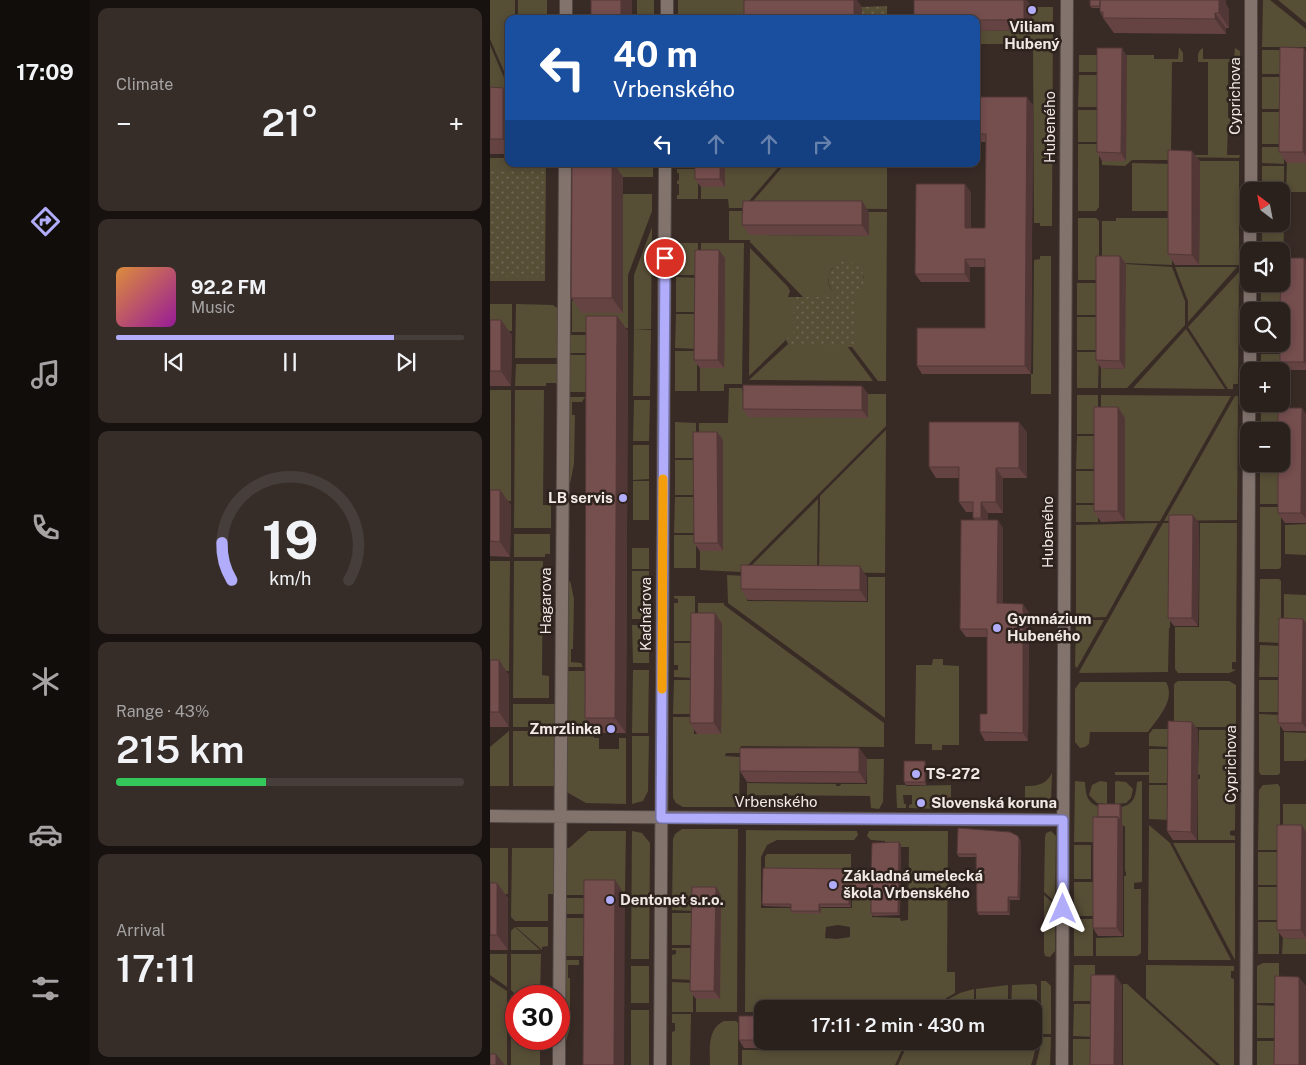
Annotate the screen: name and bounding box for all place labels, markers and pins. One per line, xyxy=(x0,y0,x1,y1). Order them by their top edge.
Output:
marker: Viliam Hubený xyxy=(1026,4,1038,16)
place label: Viliam Hubený xyxy=(1004,18,1060,52)
pin xyxy=(644,237,686,279)
place label: LB servis xyxy=(548,489,613,506)
marker: LB servis xyxy=(617,492,629,504)
place label: Gymnázium Hubeného xyxy=(1007,610,1091,644)
marker: Gymnázium Hubeného xyxy=(991,622,1003,634)
place label: Zmrzlinka xyxy=(529,720,601,737)
marker: Zmrzlinka xyxy=(605,723,617,735)
place label: TS-272 xyxy=(926,765,980,782)
marker: TS-272 xyxy=(910,768,922,780)
place label: Slovenská koruna xyxy=(931,794,1057,811)
marker: Slovenská koruna xyxy=(915,797,927,809)
place label: Základná umelecká škola Vrbenského xyxy=(843,867,983,901)
marker: Základná umelecká škola Vrbenského xyxy=(827,879,839,891)
place label: Dentonet s.r.o. xyxy=(620,891,724,908)
marker: Dentonet s.r.o. xyxy=(604,894,616,906)

